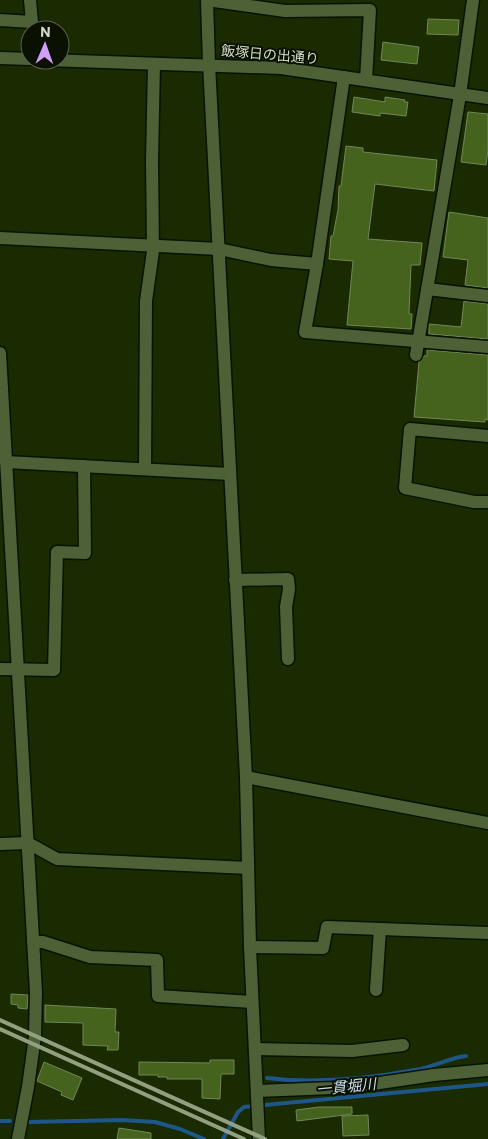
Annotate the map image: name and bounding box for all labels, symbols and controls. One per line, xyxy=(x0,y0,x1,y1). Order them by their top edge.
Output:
north arrow xyxy=(20,20,70,70)
text: N xyxy=(40,23,51,40)
street label: 飯塚日の出通り xyxy=(220,41,320,67)
water label: 一貫堀川 xyxy=(315,1074,379,1098)

